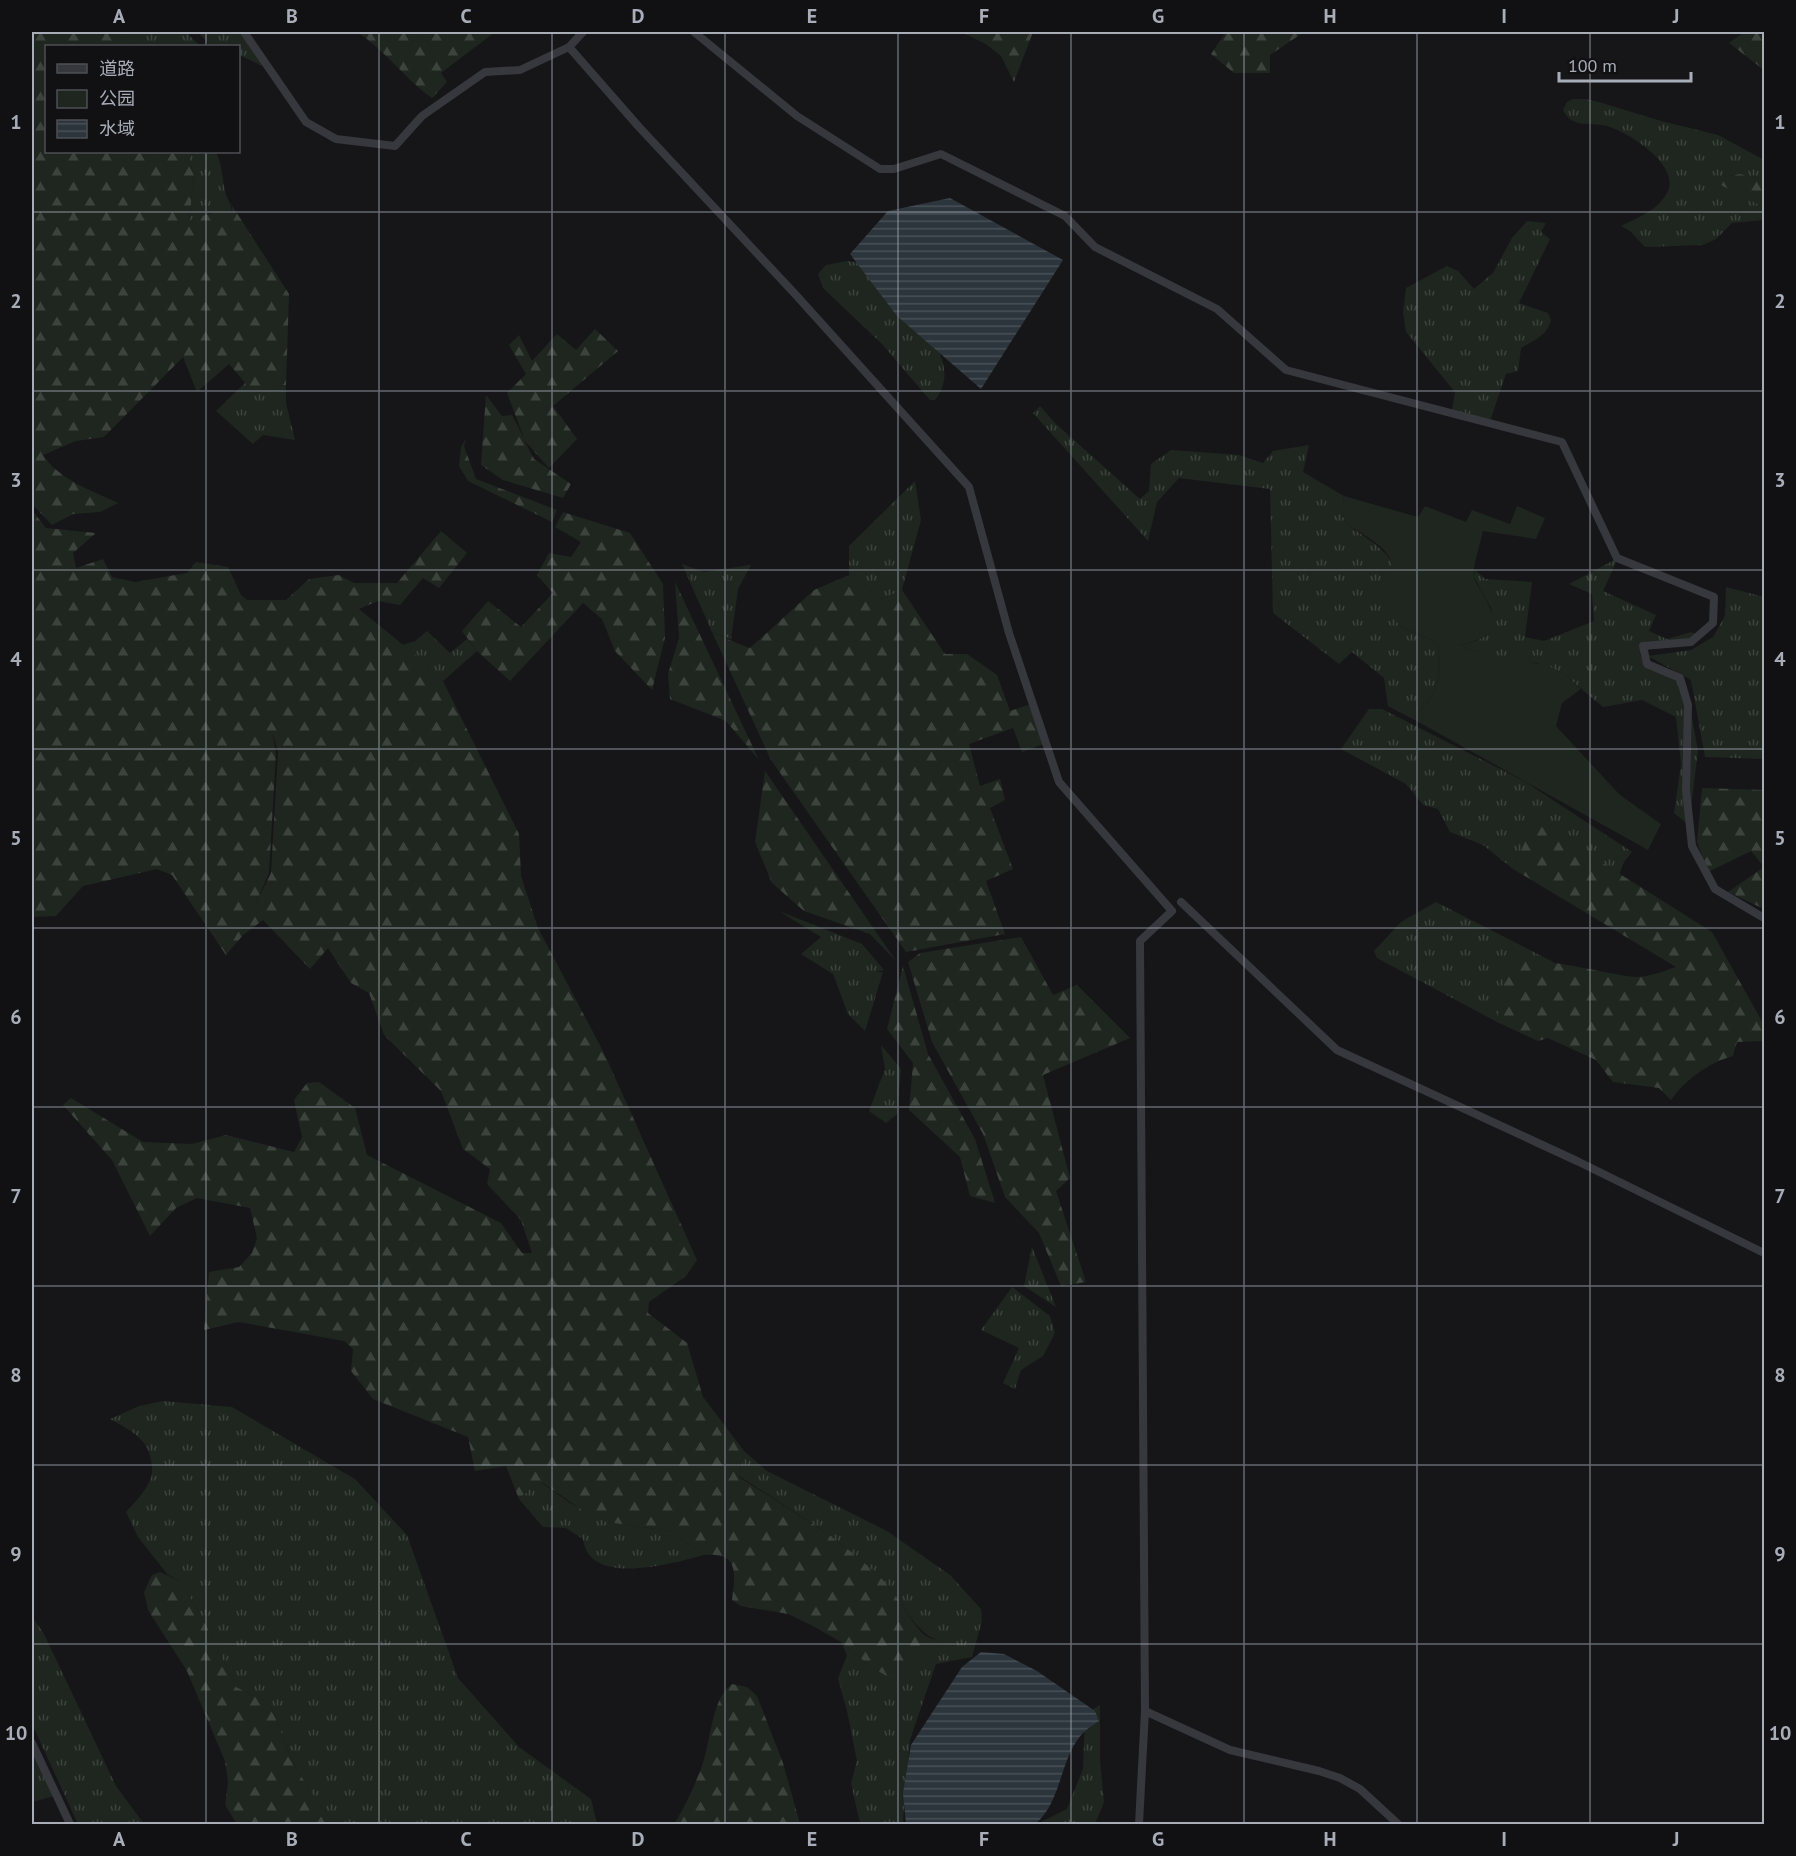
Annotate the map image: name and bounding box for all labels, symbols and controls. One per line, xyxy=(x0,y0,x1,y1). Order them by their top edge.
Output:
text: A xyxy=(113,3,126,29)
text: B xyxy=(286,3,298,29)
text: C xyxy=(460,3,472,29)
text: D xyxy=(632,3,645,29)
text: E xyxy=(807,3,817,29)
text: F xyxy=(979,3,989,29)
text: G xyxy=(1152,3,1164,29)
text: H xyxy=(1323,3,1337,29)
text: I xyxy=(1501,3,1507,29)
text: J xyxy=(1672,3,1679,29)
legend xyxy=(45,45,240,153)
scale bar xyxy=(1559,45,1691,83)
text: 100 m xyxy=(1568,54,1617,77)
text: 道路 xyxy=(99,57,135,80)
text: 公园 xyxy=(99,87,135,110)
text: 1 xyxy=(10,109,22,135)
text: 1 xyxy=(1774,109,1786,135)
text: 水域 xyxy=(99,117,135,140)
text: 2 xyxy=(10,288,22,314)
text: 2 xyxy=(1774,288,1786,314)
text: 3 xyxy=(10,467,22,493)
text: 3 xyxy=(1774,467,1786,493)
text: 4 xyxy=(10,646,22,672)
text: 4 xyxy=(1774,646,1786,672)
text: 5 xyxy=(10,825,22,851)
text: 5 xyxy=(1774,825,1786,851)
text: 6 xyxy=(10,1004,22,1030)
text: 6 xyxy=(1774,1004,1786,1030)
text: 7 xyxy=(10,1183,22,1209)
text: 7 xyxy=(1774,1183,1786,1209)
text: 8 xyxy=(10,1362,22,1388)
text: 8 xyxy=(1774,1362,1786,1388)
text: 9 xyxy=(10,1541,22,1567)
text: 9 xyxy=(1774,1541,1786,1567)
text: 10 xyxy=(5,1720,27,1746)
text: 10 xyxy=(1769,1720,1791,1746)
text: A xyxy=(113,1826,126,1852)
text: B xyxy=(286,1826,298,1852)
text: C xyxy=(460,1826,472,1852)
text: D xyxy=(632,1826,645,1852)
text: E xyxy=(807,1826,817,1852)
text: F xyxy=(979,1826,989,1852)
text: G xyxy=(1152,1826,1164,1852)
text: H xyxy=(1323,1826,1337,1852)
text: I xyxy=(1501,1826,1507,1852)
text: J xyxy=(1672,1826,1679,1852)

